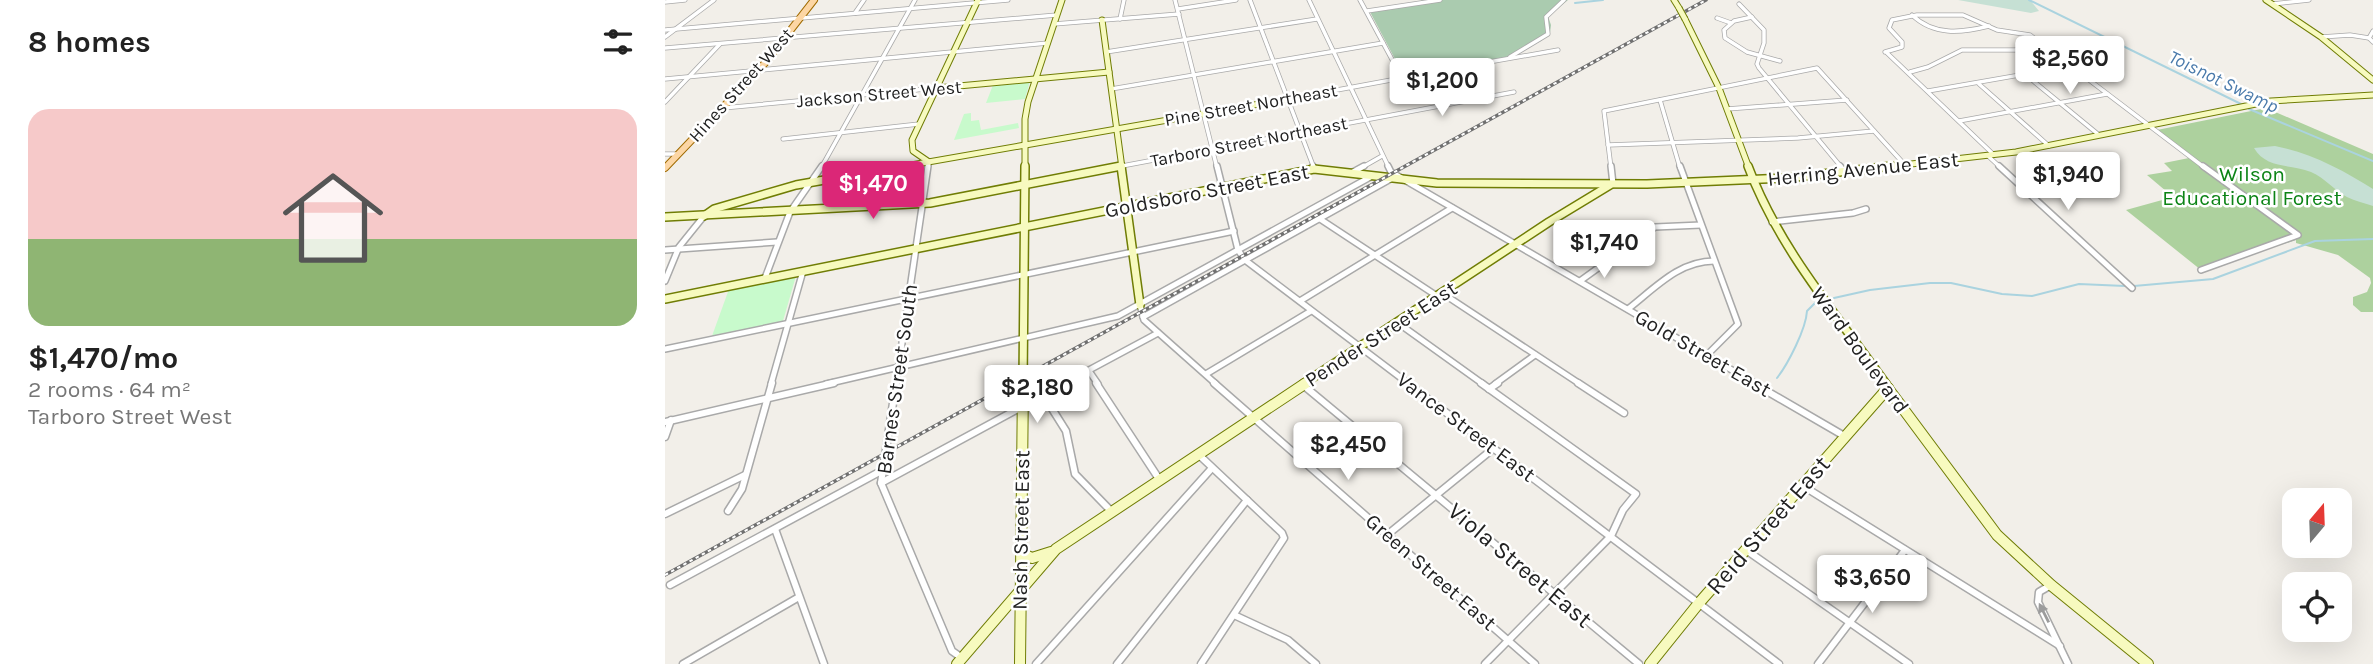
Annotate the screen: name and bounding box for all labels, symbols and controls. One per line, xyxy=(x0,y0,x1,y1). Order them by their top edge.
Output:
icon: filters xyxy=(599,23,637,61)
street label: Hines Street West xyxy=(684,23,798,147)
text: 8 homes xyxy=(28,24,151,60)
pin: $2,560 xyxy=(2013,36,2127,96)
text: $2,560 xyxy=(2031,45,2109,72)
water label: Toisnot Swamp xyxy=(2165,46,2282,118)
pin: $1,200 xyxy=(1385,58,1499,118)
text: $1,200 xyxy=(1406,67,1478,94)
street label: Jackson Street West xyxy=(795,76,963,112)
street label: Pine Street Northeast xyxy=(1163,79,1339,131)
street label: Tarboro Street Northeast xyxy=(1149,112,1350,172)
street label: Herring Avenue East xyxy=(1766,147,1960,191)
pin: $1,940 xyxy=(2011,152,2125,212)
icon: home xyxy=(270,155,396,281)
street label: Goldsboro Street East xyxy=(1103,159,1311,223)
text: $1,940 xyxy=(2032,161,2104,188)
pin: $1,470 xyxy=(816,162,930,221)
park label: Wilson Educational Forest xyxy=(2162,162,2342,210)
text: $1,470 xyxy=(838,170,908,197)
pin: $1,740 xyxy=(1547,220,1661,280)
text: $1,740 xyxy=(1569,229,1639,256)
street label: Pender Street East xyxy=(1301,276,1461,392)
street label: Barnes Street South xyxy=(872,282,922,476)
street label: Ward Boulevard xyxy=(1806,282,1914,418)
street label: Gold Street East xyxy=(1631,304,1775,402)
text: $1,470/mo xyxy=(28,340,178,376)
pin: $2,180 xyxy=(980,366,1094,425)
street label: Vance Street East xyxy=(1392,367,1540,487)
text: $2,180 xyxy=(1000,374,1074,401)
text: 2 rooms · 64 m² xyxy=(28,376,191,403)
text: Tarboro Street West xyxy=(28,403,232,430)
pin: $2,450 xyxy=(1291,422,1405,482)
text: $2,450 xyxy=(1309,431,1387,458)
street label: Nash Street East xyxy=(1008,450,1034,610)
street label: Reid Street East xyxy=(1700,450,1836,600)
north arrow xyxy=(2282,488,2352,558)
map controls xyxy=(2282,488,2352,642)
street label: Viola Street East xyxy=(1442,497,1598,633)
street label: Green Street East xyxy=(1361,509,1501,635)
pin: $3,650 xyxy=(1815,556,1929,615)
text: $3,650 xyxy=(1833,564,1911,591)
button: locate xyxy=(2282,572,2352,642)
one-way arrow xyxy=(2038,603,2049,623)

